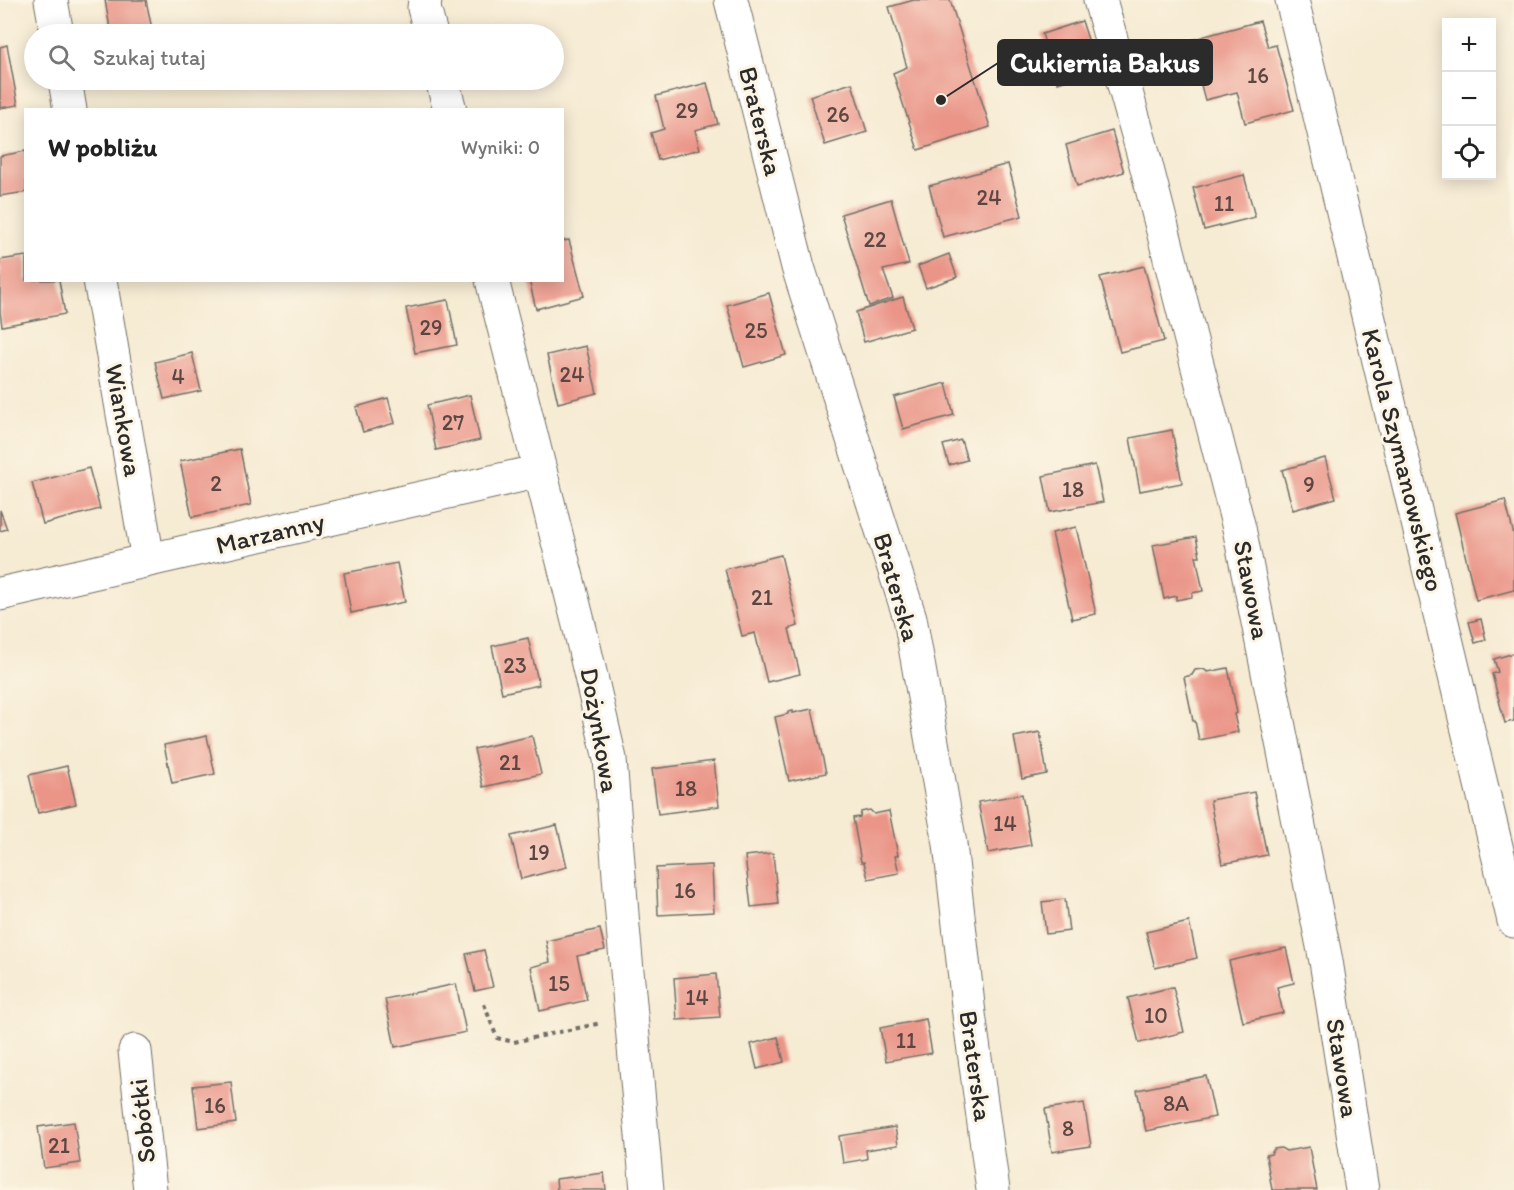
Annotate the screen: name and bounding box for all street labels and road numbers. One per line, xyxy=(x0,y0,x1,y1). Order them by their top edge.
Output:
street label: Braterska xyxy=(732,63,790,179)
street label: Karola Szymanowskiego xyxy=(1355,325,1451,595)
street label: Wiankowa xyxy=(98,361,150,479)
street label: Marzanny xyxy=(213,505,327,561)
street label: Braterska xyxy=(866,529,928,645)
street label: Stawowa xyxy=(1227,538,1277,643)
street label: Dożynkowa xyxy=(573,665,627,795)
street label: Braterska xyxy=(952,1009,1000,1124)
street label: Stawowa xyxy=(1319,1016,1367,1120)
street label: Sobótki xyxy=(122,1077,162,1165)

